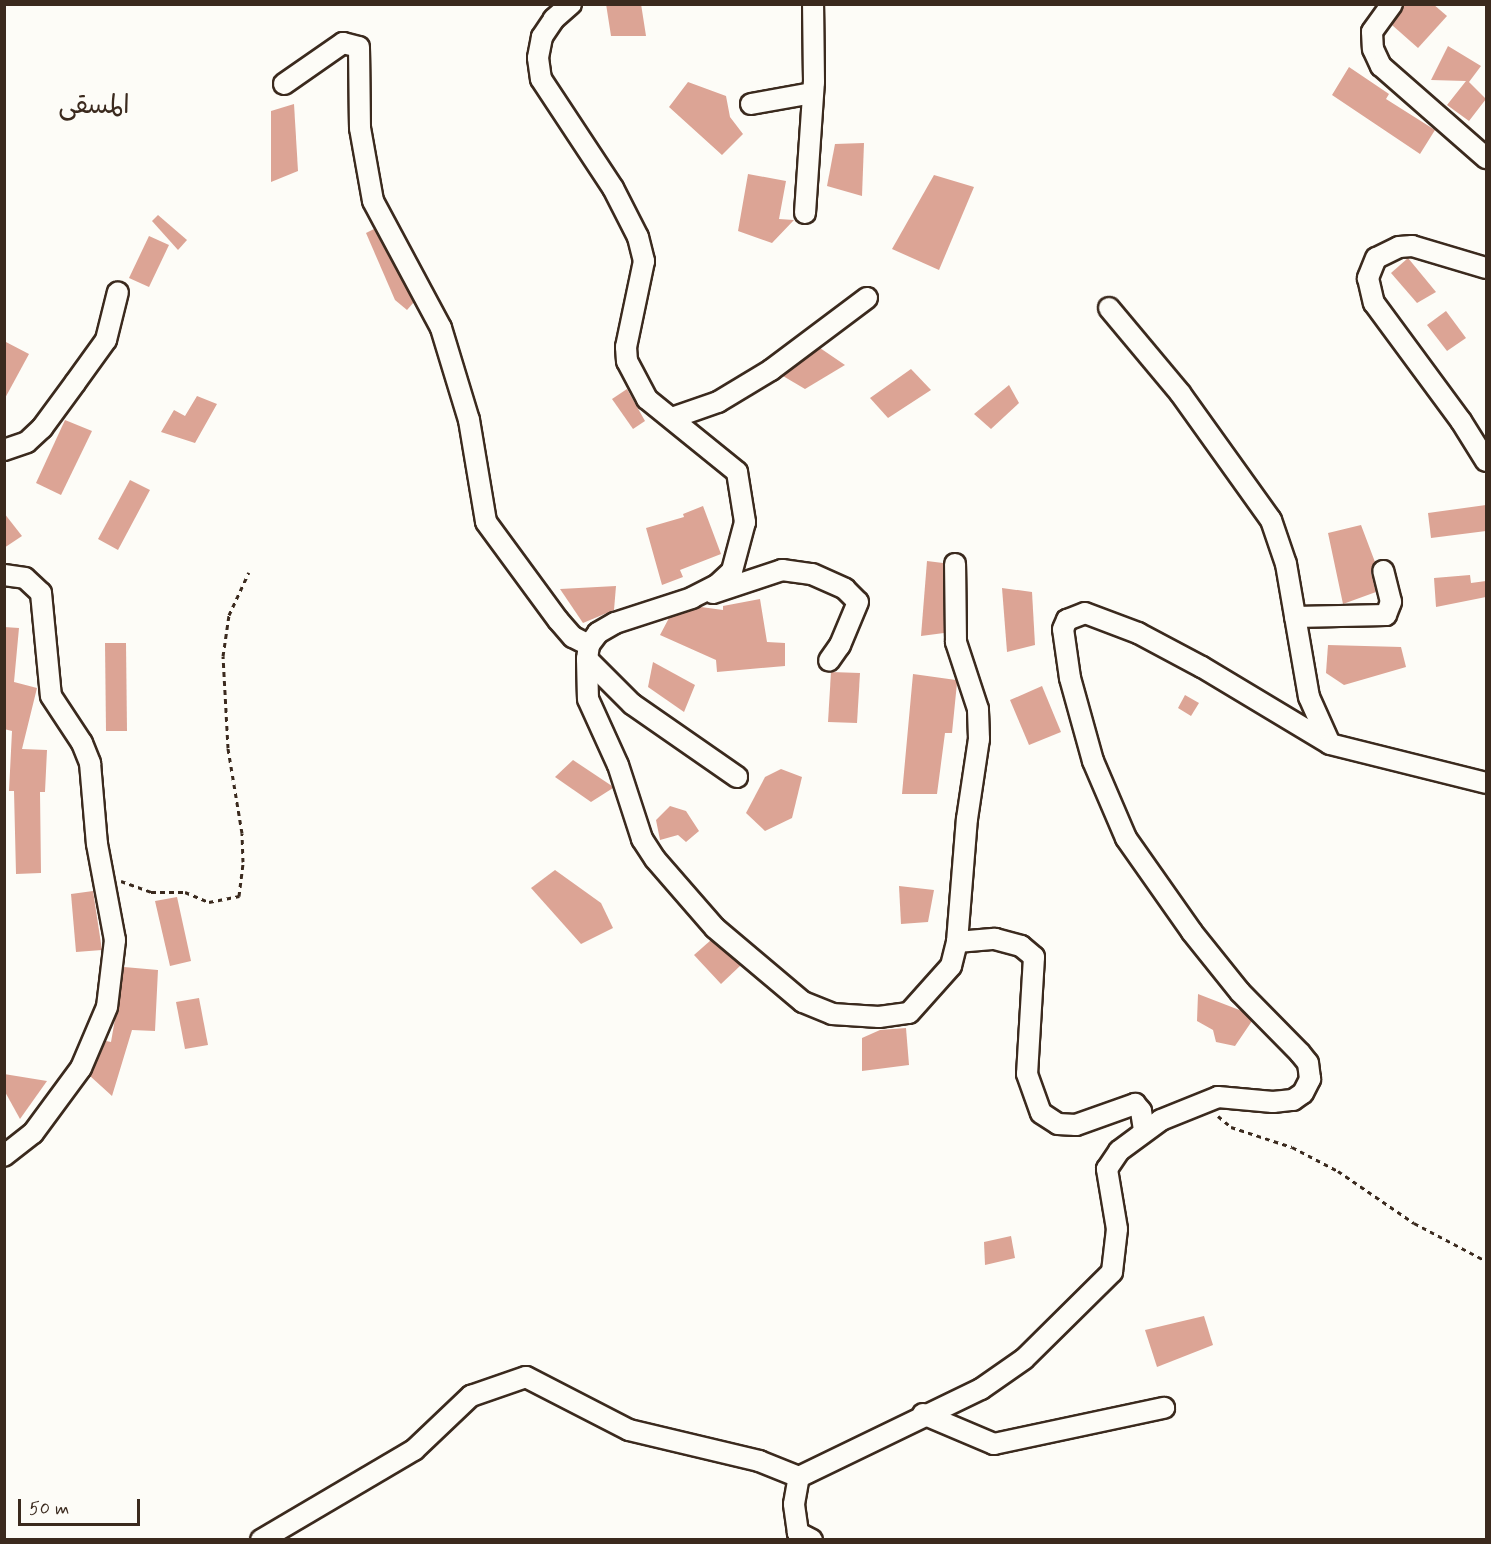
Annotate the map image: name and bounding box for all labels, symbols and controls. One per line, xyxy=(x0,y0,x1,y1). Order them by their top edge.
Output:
district label: المسقى xyxy=(58,91,130,123)
scale bar xyxy=(21,1487,142,1525)
text: 50 m xyxy=(29,1497,69,1521)

